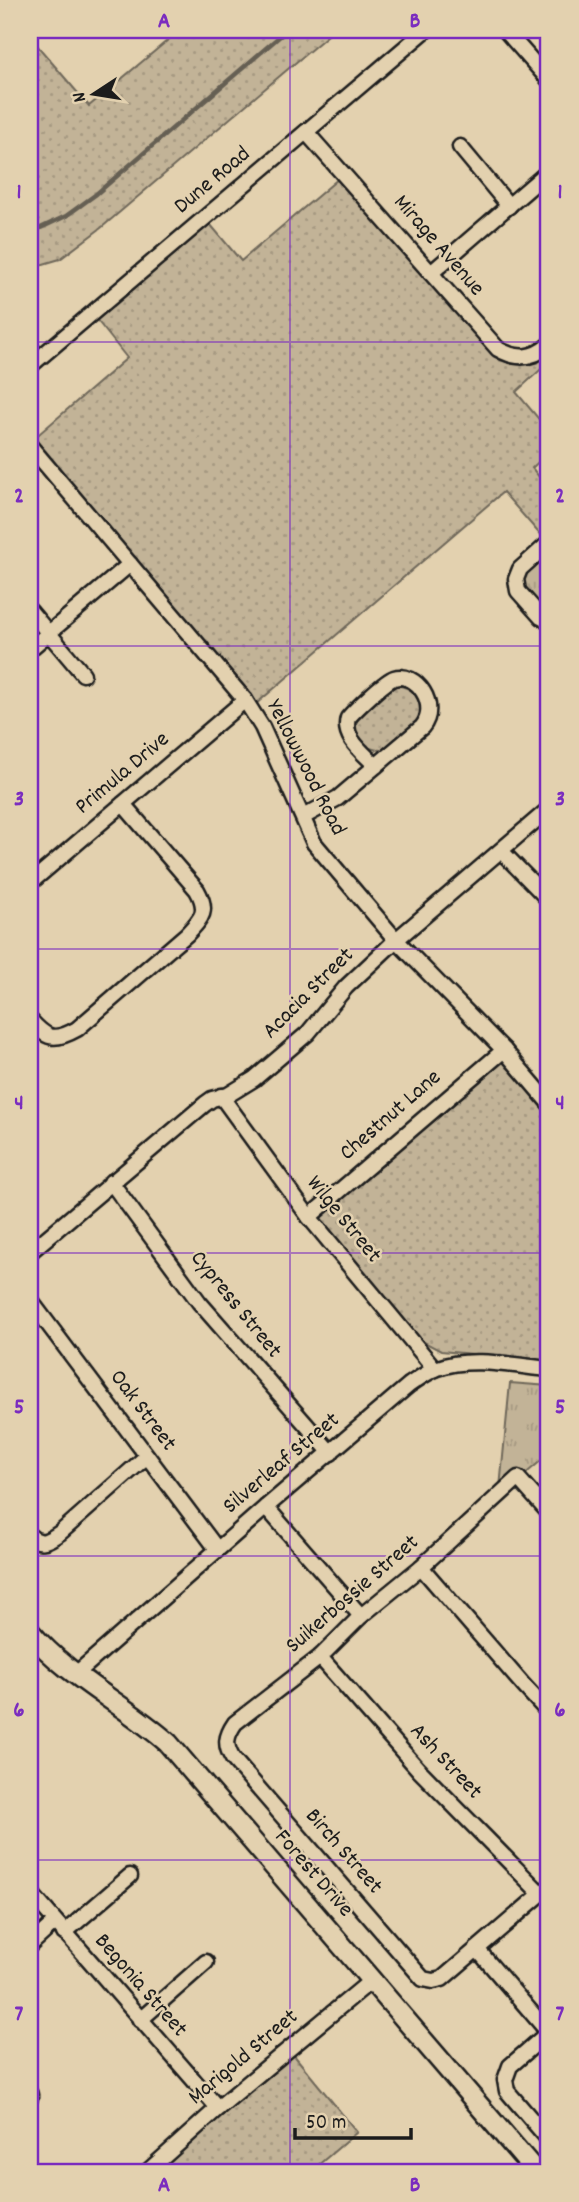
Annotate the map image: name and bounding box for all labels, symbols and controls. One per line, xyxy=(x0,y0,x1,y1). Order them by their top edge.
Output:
text: A xyxy=(158,6,170,39)
text: B xyxy=(410,6,421,39)
north arrow xyxy=(60,60,130,130)
text: N xyxy=(67,89,95,104)
street label: Dune Road xyxy=(168,139,258,223)
text: 1 xyxy=(16,177,22,210)
text: 1 xyxy=(557,177,563,210)
street label: Mirage Avenue xyxy=(384,188,492,304)
text: 2 xyxy=(14,481,24,514)
text: 2 xyxy=(555,481,565,514)
street label: Yellowwood Road xyxy=(257,694,353,842)
street label: Primula Drive xyxy=(68,724,178,824)
text: 3 xyxy=(14,784,24,817)
text: 3 xyxy=(555,784,565,817)
street label: Acacia Street xyxy=(256,941,362,1047)
street label: Chestnut Lane xyxy=(333,1062,449,1170)
text: 4 xyxy=(14,1088,24,1121)
text: 4 xyxy=(555,1088,565,1121)
street label: Wilge Street xyxy=(297,1169,389,1271)
street label: Cypress Street xyxy=(181,1244,289,1366)
street label: Oak Street xyxy=(100,1363,184,1459)
text: 5 xyxy=(14,1392,24,1425)
text: 5 xyxy=(555,1392,565,1425)
street label: Silverleaf Street xyxy=(216,1405,348,1523)
street label: Suikerbossie Street xyxy=(279,1528,427,1662)
text: 6 xyxy=(13,1695,25,1728)
text: 6 xyxy=(554,1695,566,1728)
street label: Ash Street xyxy=(401,1716,489,1808)
street label: Birch Street xyxy=(296,1802,390,1902)
street label: Forest Drive xyxy=(265,1823,361,1925)
street label: Begonia Street xyxy=(86,1927,194,2045)
text: 7 xyxy=(15,1999,24,2032)
text: 7 xyxy=(556,1999,565,2032)
street label: Marigold Street xyxy=(182,2002,306,2114)
scale bar xyxy=(295,2097,411,2141)
text: 50 m xyxy=(306,2109,346,2139)
text: A xyxy=(158,2170,170,2202)
text: B xyxy=(410,2170,421,2202)

